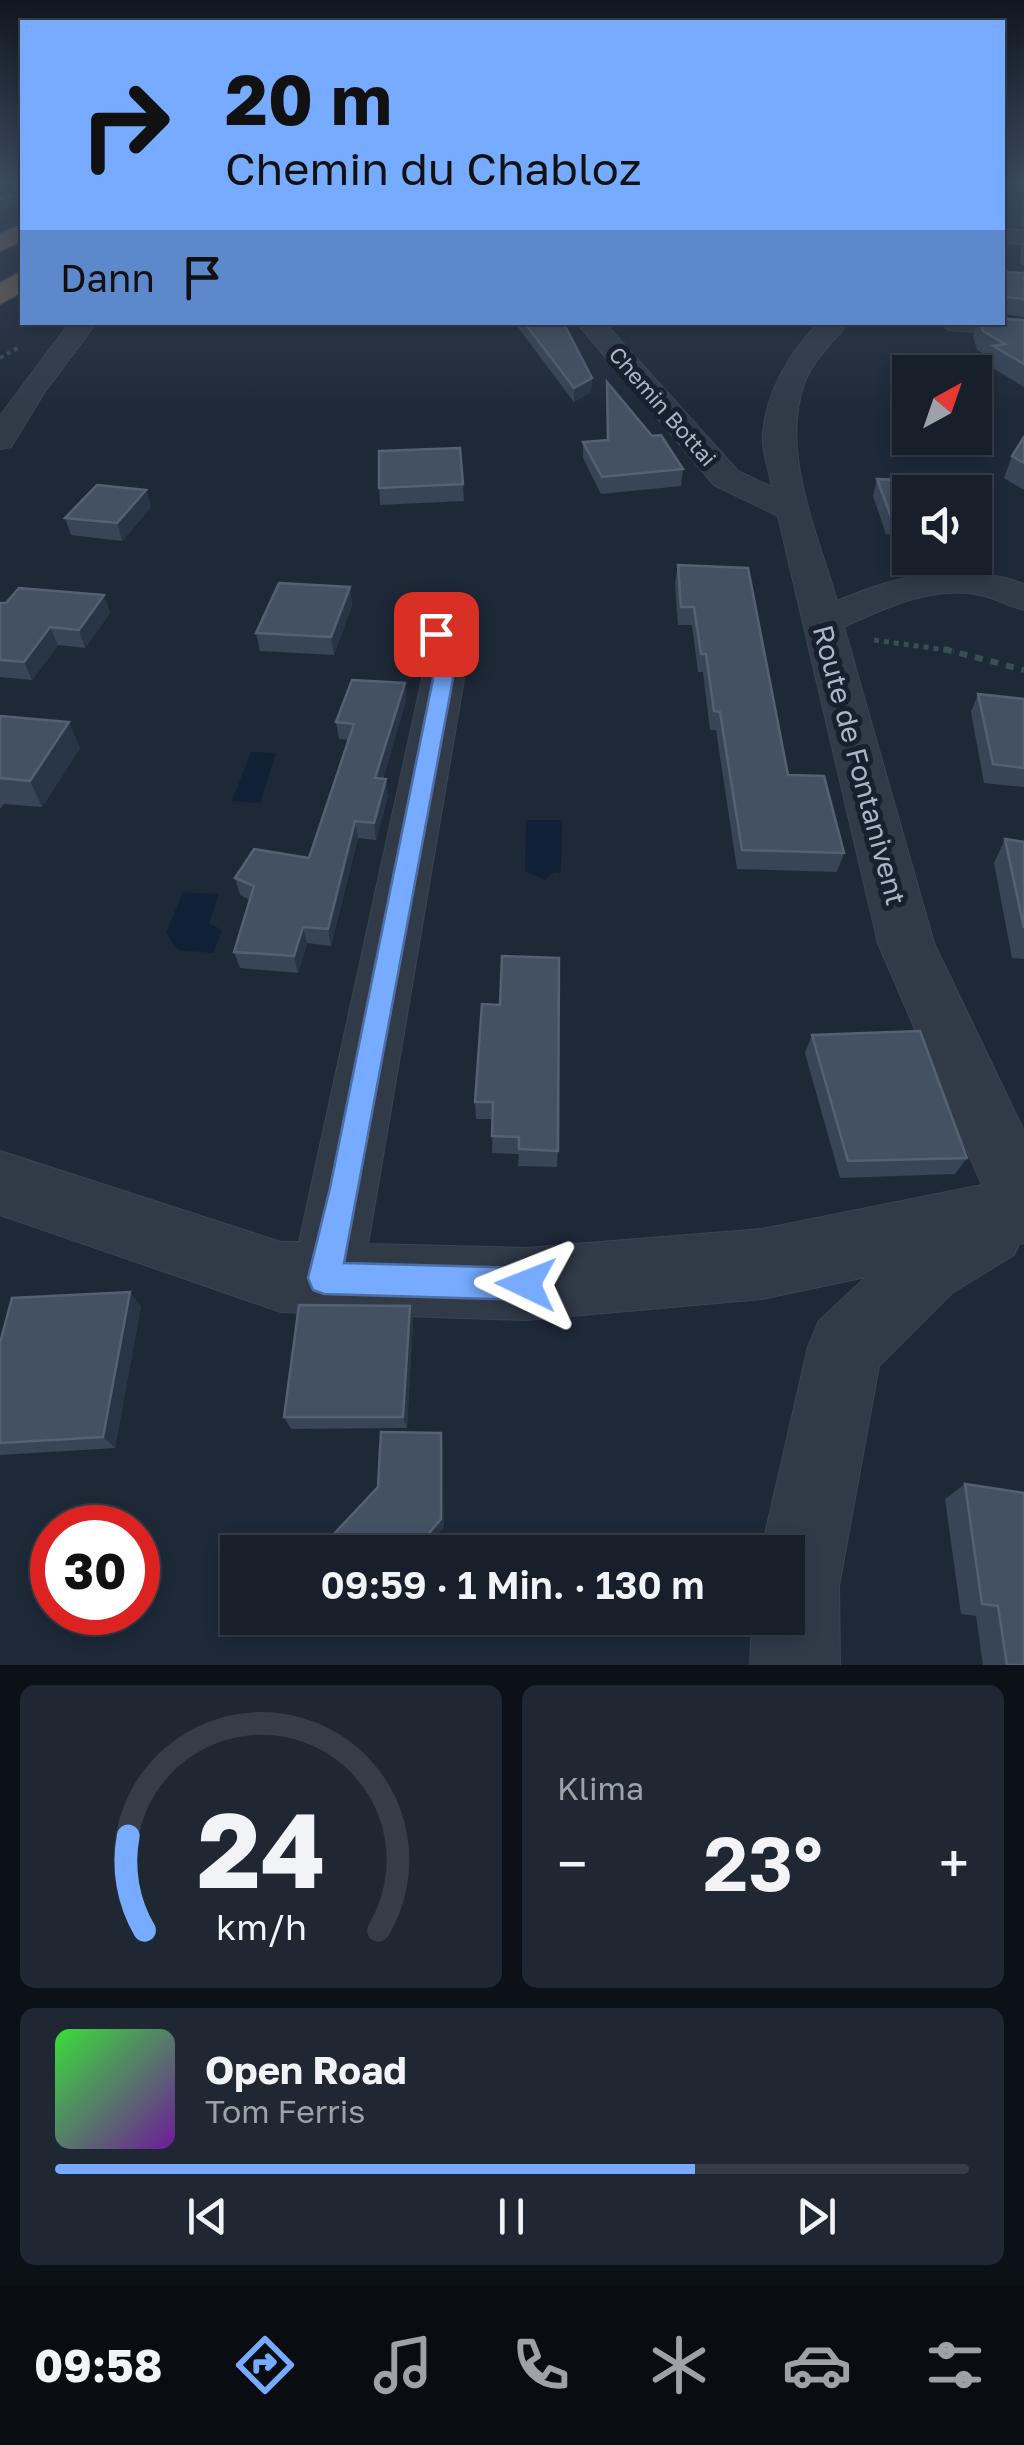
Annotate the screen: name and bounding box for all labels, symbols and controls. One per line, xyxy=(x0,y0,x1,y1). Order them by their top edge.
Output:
text: 20 m xyxy=(225,56,392,140)
icon: right xyxy=(60,60,190,190)
text: Chemin du Chabloz xyxy=(225,141,642,195)
icon: arrive xyxy=(175,250,230,305)
text: Dann xyxy=(60,255,155,300)
street label: Chemin Bottai xyxy=(604,341,722,471)
north arrow xyxy=(892,355,992,455)
map controls xyxy=(892,355,992,575)
button: sound xyxy=(892,475,992,575)
pin xyxy=(394,592,479,677)
icon: arrive xyxy=(409,607,464,662)
street label: Route de Fontanivent xyxy=(807,621,913,909)
position arrow xyxy=(474,1232,578,1336)
speed limit sign: 30 xyxy=(30,1505,160,1635)
text: 09:59 · 1 Min. · 130 m xyxy=(320,1562,705,1607)
text: Klima xyxy=(557,1769,644,1807)
text: 24 xyxy=(197,1786,325,1911)
text: 23° xyxy=(703,1817,823,1908)
text: − xyxy=(557,1830,587,1896)
text: + xyxy=(939,1830,969,1896)
text: km/h xyxy=(216,1905,306,1948)
text: Open Road xyxy=(205,2047,407,2092)
text: Tom Ferris xyxy=(205,2092,365,2130)
icon: previous xyxy=(180,2189,235,2244)
icon: pause xyxy=(484,2189,539,2244)
icon: next xyxy=(789,2189,844,2244)
icon: directions xyxy=(230,2330,300,2400)
icon: music xyxy=(368,2330,438,2400)
icon: phone xyxy=(506,2330,576,2400)
icon: climate xyxy=(644,2330,714,2400)
icon: car xyxy=(782,2330,852,2400)
icon: filters xyxy=(920,2330,990,2400)
text: 09:58 xyxy=(34,2338,162,2392)

